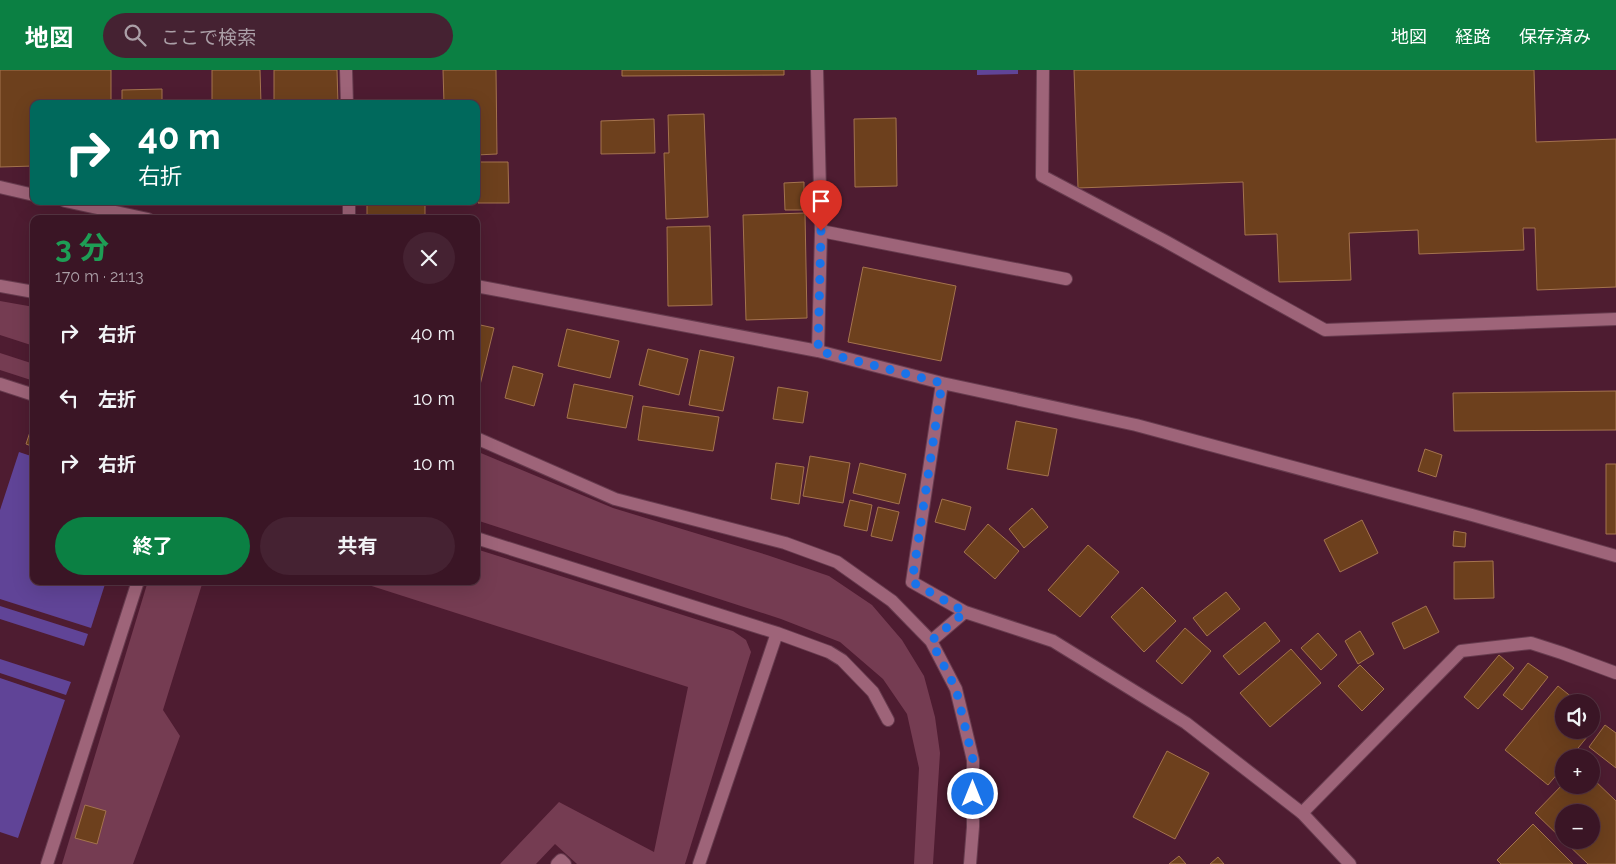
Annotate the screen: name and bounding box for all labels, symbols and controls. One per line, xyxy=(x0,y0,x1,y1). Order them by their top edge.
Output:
search box xyxy=(103,13,453,58)
icon: search xyxy=(121,21,149,49)
text: 地図 xyxy=(25,23,73,52)
text: ここで検索 xyxy=(161,26,256,48)
text: 地図 xyxy=(1391,26,1427,47)
text: 経路 xyxy=(1455,26,1491,47)
text: 保存済み xyxy=(1519,26,1591,47)
text: 40 m xyxy=(138,116,220,157)
icon: right xyxy=(55,120,120,185)
text: 右折 xyxy=(138,163,182,189)
pin xyxy=(800,180,842,231)
icon: arrive xyxy=(807,187,835,215)
text: 3 分 xyxy=(55,230,109,265)
button: close xyxy=(403,232,455,284)
text: 170 m · 21:13 xyxy=(55,267,144,286)
icon: right xyxy=(55,319,83,347)
text: 40 m xyxy=(411,322,455,344)
text: 右折 xyxy=(98,323,136,345)
icon: left xyxy=(55,384,83,412)
text: 10 m xyxy=(413,387,455,409)
text: 左折 xyxy=(98,388,136,410)
icon: right xyxy=(55,449,83,477)
text: 10 m xyxy=(413,452,455,474)
text: 右折 xyxy=(98,453,136,475)
button: 終了 xyxy=(55,517,250,575)
button: 共有 xyxy=(260,517,455,575)
map controls xyxy=(1555,694,1600,849)
button: sound xyxy=(1555,694,1600,739)
button: + xyxy=(1555,749,1600,794)
position arrow xyxy=(946,767,998,819)
button: − xyxy=(1555,804,1600,849)

